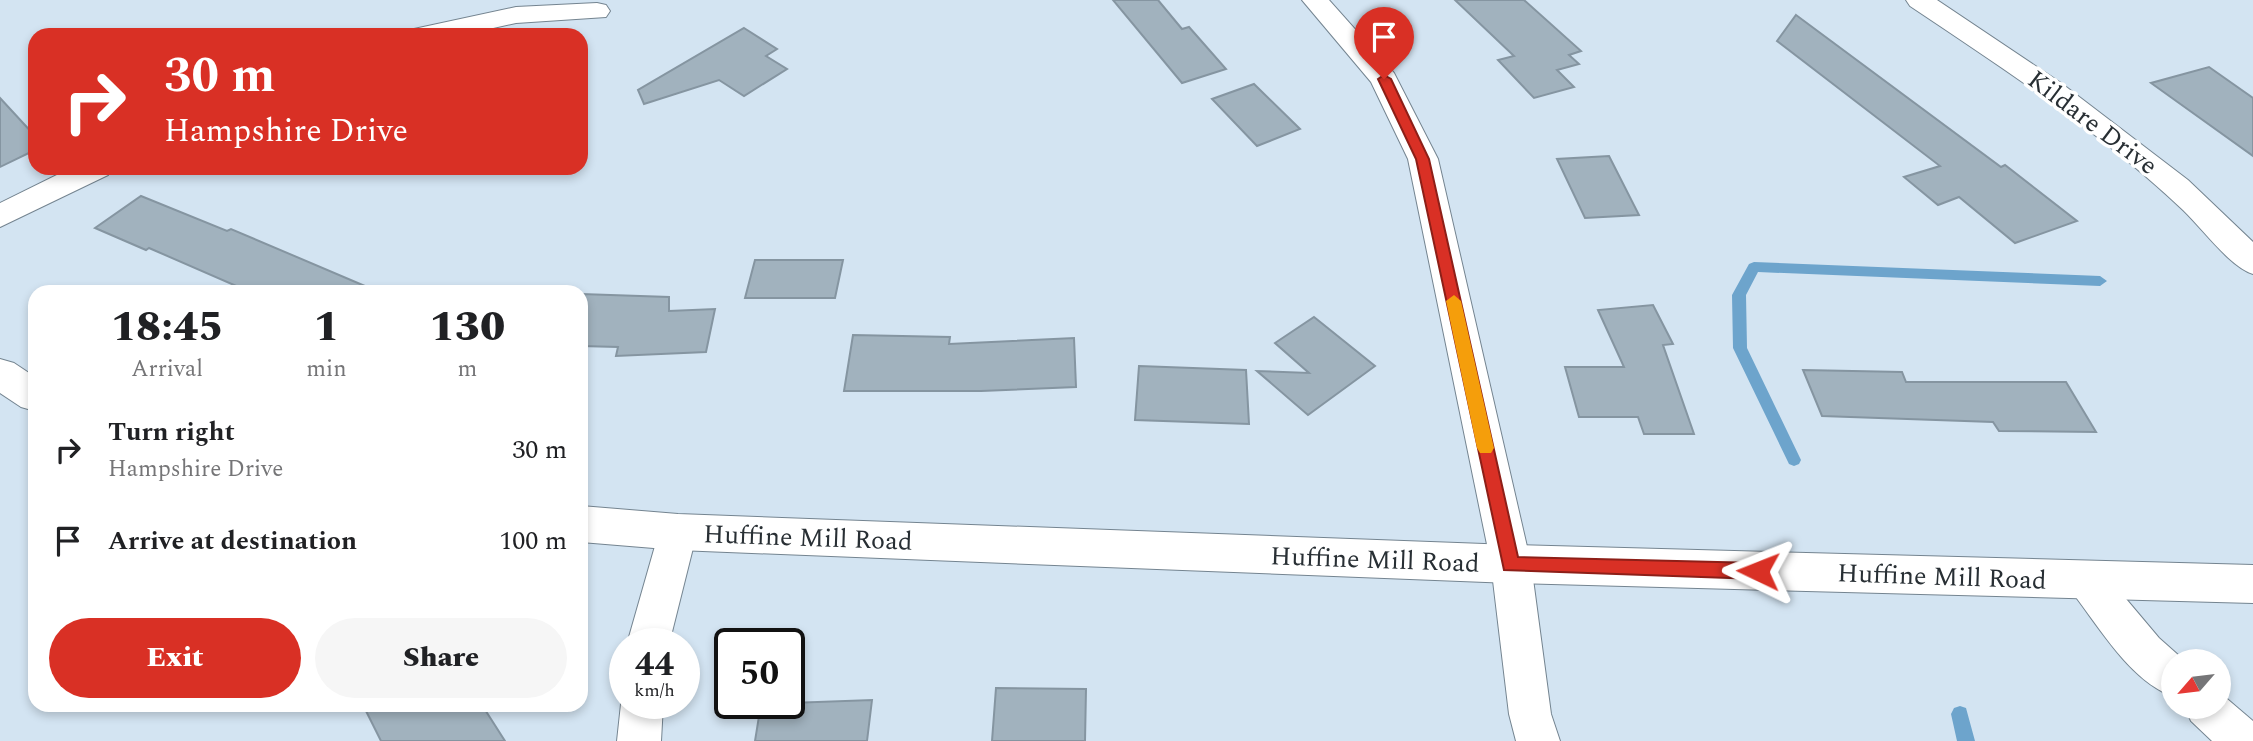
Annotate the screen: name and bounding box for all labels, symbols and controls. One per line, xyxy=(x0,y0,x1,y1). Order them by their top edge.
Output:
pin xyxy=(1354,7,1414,79)
icon: arrive xyxy=(1365,18,1403,56)
text: 30 m xyxy=(164,39,275,114)
icon: right xyxy=(49,56,140,147)
street label: Kildare Drive xyxy=(2019,60,2166,185)
text: Hampshire Drive xyxy=(164,107,408,156)
text: 18:45 xyxy=(111,296,223,359)
text: 1 xyxy=(314,296,339,359)
text: 130 xyxy=(429,296,505,359)
text: Arrival xyxy=(131,352,203,387)
text: min xyxy=(306,352,347,387)
text: m xyxy=(457,352,477,387)
text: Turn right xyxy=(108,412,235,452)
text: 30 m xyxy=(512,430,567,470)
icon: right xyxy=(49,431,87,469)
text: Hampshire Drive xyxy=(108,452,283,487)
street label: Huffine Mill Road xyxy=(703,514,913,562)
text: Arrive at destination xyxy=(108,521,357,561)
text: 100 m xyxy=(499,521,567,561)
icon: arrive xyxy=(49,522,87,560)
position arrow xyxy=(1721,534,1795,608)
street label: Huffine Mill Road xyxy=(1270,536,1480,584)
street label: Huffine Mill Road xyxy=(1837,553,2047,601)
button: Exit xyxy=(49,618,301,698)
button: Share xyxy=(315,618,567,698)
speed limit sign: 50 xyxy=(714,628,805,719)
text: 44 xyxy=(635,638,674,691)
north arrow xyxy=(2161,649,2231,719)
map controls xyxy=(2161,649,2231,719)
text: km/h xyxy=(634,677,675,704)

